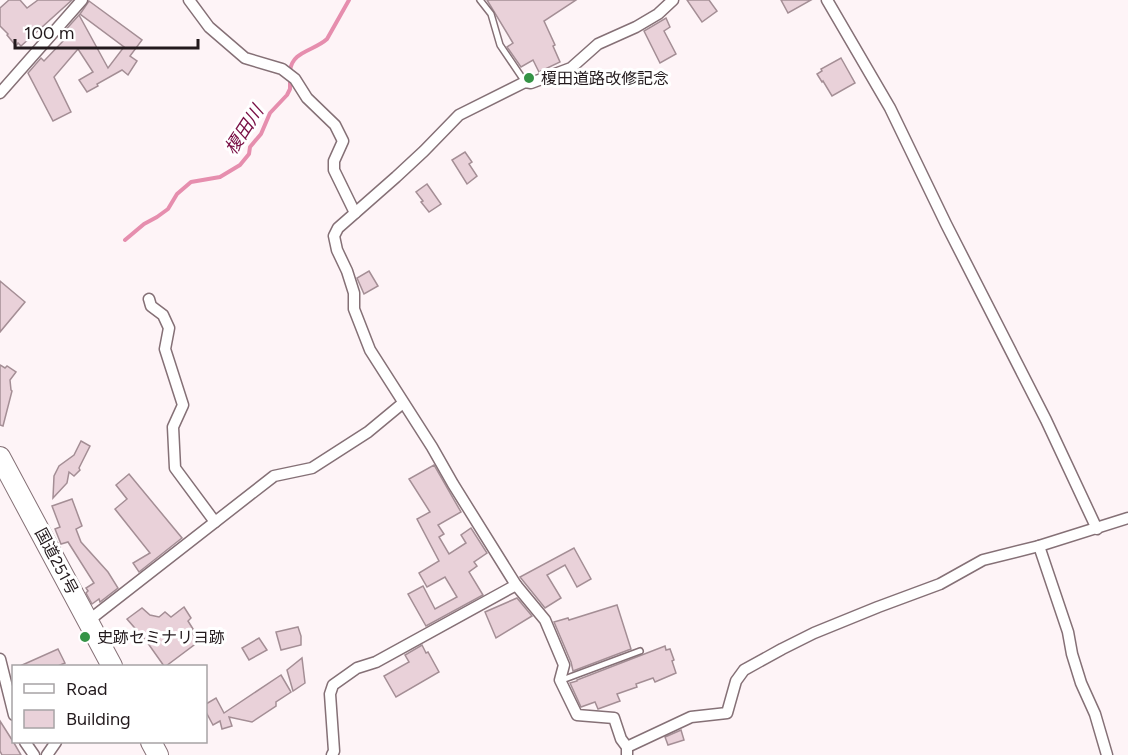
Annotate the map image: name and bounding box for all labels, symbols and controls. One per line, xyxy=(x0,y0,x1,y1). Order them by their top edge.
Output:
scale bar xyxy=(15,12,198,50)
text: 100 m xyxy=(24,22,74,44)
place label: 榎田道路改修記念 xyxy=(541,69,669,88)
marker: 榎田道路改修記念 xyxy=(522,71,536,85)
water label: 榎田川 xyxy=(220,100,269,159)
street label: 国道251号 xyxy=(31,525,82,598)
place label: 史跡セミナリヨ跡 xyxy=(97,628,225,647)
marker: 史跡セミナリヨ跡 xyxy=(78,630,92,644)
legend xyxy=(12,665,207,743)
text: Road xyxy=(66,678,107,700)
text: Building xyxy=(66,708,131,730)

